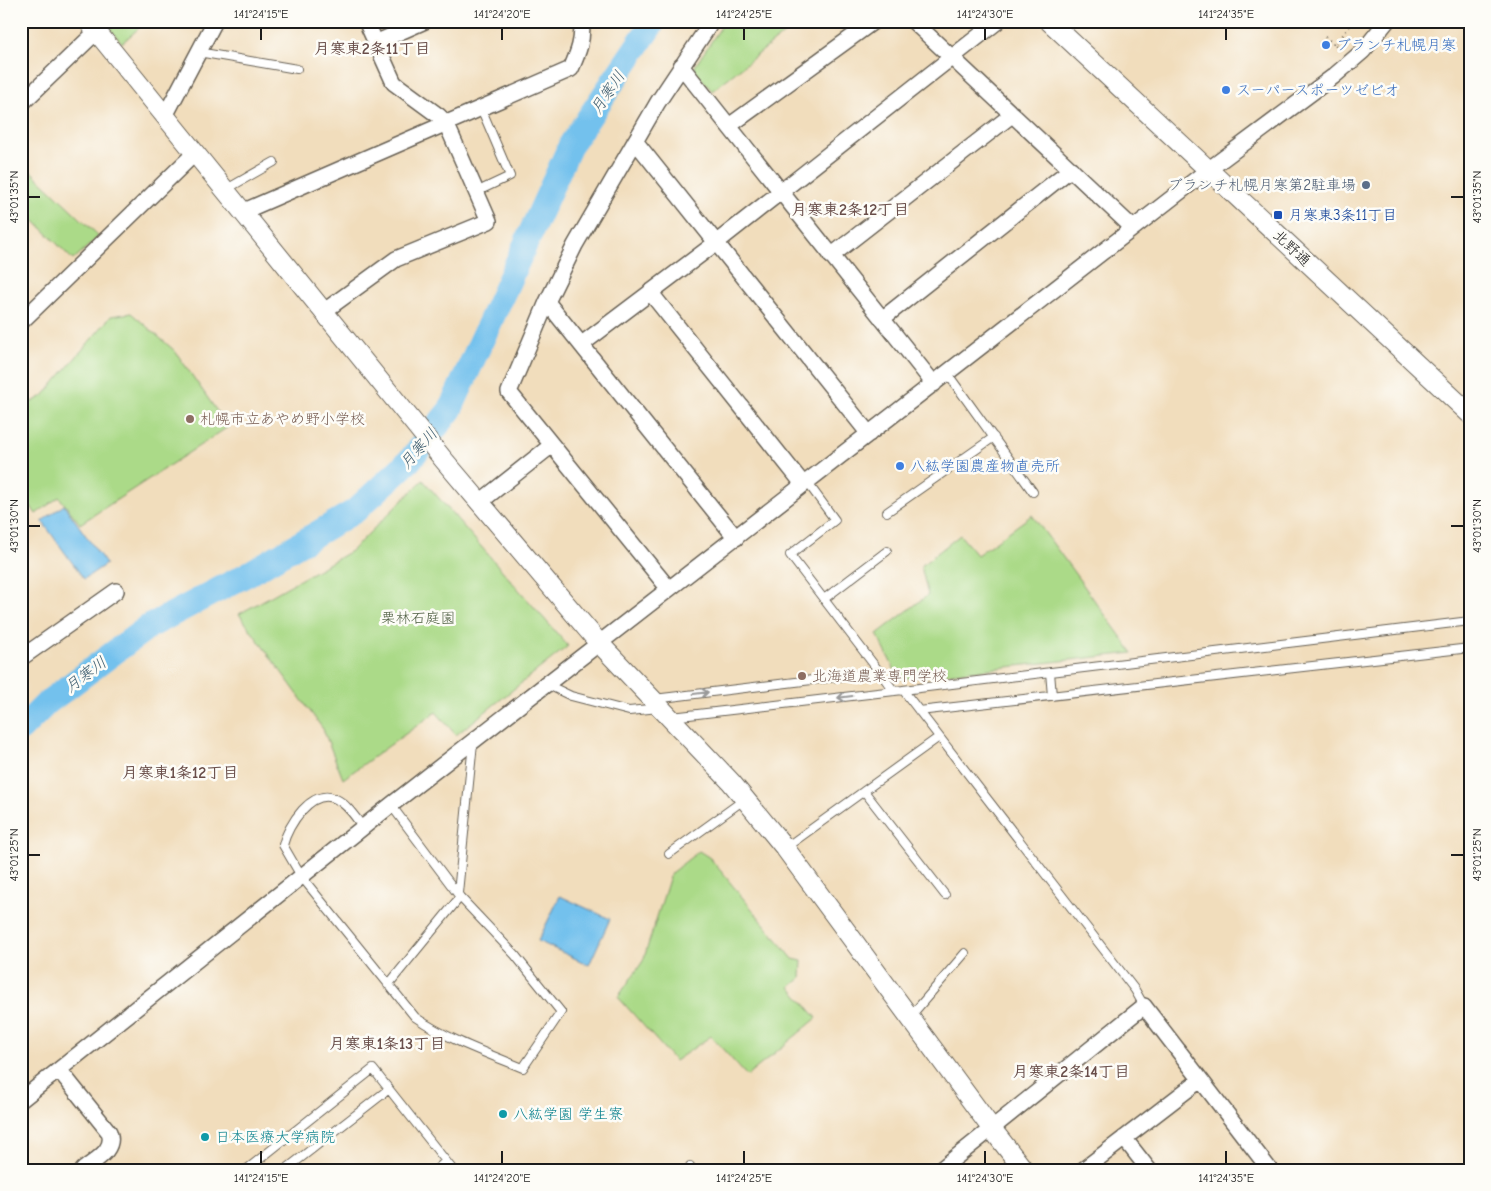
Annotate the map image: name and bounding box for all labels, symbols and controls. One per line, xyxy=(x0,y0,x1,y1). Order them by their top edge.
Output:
text: 141°24'15"E xyxy=(234,7,288,21)
text: 141°24'20"E xyxy=(474,7,530,21)
text: 141°24'25"E xyxy=(716,7,772,21)
text: 141°24'30"E xyxy=(957,7,1013,21)
text: 141°24'35"E xyxy=(1198,7,1254,21)
place label: ブランチ札幌月寒 xyxy=(1336,36,1456,54)
marker: ブランチ札幌月寒 xyxy=(1320,39,1332,51)
district label: 月寒東2条11丁目 xyxy=(314,40,430,58)
water label: 月寒川 xyxy=(587,68,629,117)
place label: スーパースポーツゼビオ xyxy=(1236,81,1399,99)
marker: スーパースポーツゼビオ xyxy=(1220,84,1232,96)
text: 43°01'35"N xyxy=(7,170,21,224)
text: 43°01'35"N xyxy=(1470,170,1484,224)
place label: ブランチ札幌月寒第2駐車場 xyxy=(1168,176,1356,194)
marker: ブランチ札幌月寒第2駐車場 xyxy=(1360,179,1372,191)
district label: 月寒東2条12丁目 xyxy=(791,201,909,219)
place label: 月寒東3条11丁目 xyxy=(1288,206,1397,224)
marker: 月寒東3条11丁目 xyxy=(1272,209,1284,221)
street label: 北野通 xyxy=(1269,226,1315,270)
place label: 札幌市立あやめ野小学校 xyxy=(200,410,365,428)
marker: 札幌市立あやめ野小学校 xyxy=(184,413,196,425)
water label: 月寒川 xyxy=(396,425,441,473)
place label: 八紘学園農産物直売所 xyxy=(910,457,1060,475)
marker: 八紘学園農産物直売所 xyxy=(894,460,906,472)
text: 43°01'30"N xyxy=(7,499,21,553)
text: 43°01'30"N xyxy=(1470,499,1484,553)
park label: 栗林石庭園 xyxy=(380,609,456,627)
water label: 月寒川 xyxy=(61,653,110,696)
place label: 北海道農業専門学校 xyxy=(812,667,947,685)
marker: 北海道農業専門学校 xyxy=(796,670,808,682)
one-way arrow xyxy=(692,688,708,698)
one-way arrow xyxy=(838,692,854,702)
district label: 月寒東1条12丁目 xyxy=(122,764,238,782)
text: 43°01'25"N xyxy=(7,828,21,882)
text: 43°01'25"N xyxy=(1470,828,1484,882)
district label: 月寒東1条13丁目 xyxy=(329,1035,445,1053)
district label: 月寒東2条14丁目 xyxy=(1012,1063,1130,1081)
place label: 八紘学園 学生寮 xyxy=(513,1105,623,1123)
marker: 八紘学園 学生寮 xyxy=(497,1108,509,1120)
place label: 日本医療大学病院 xyxy=(215,1128,335,1146)
marker: 日本医療大学病院 xyxy=(199,1131,211,1143)
text: 141°24'15"E xyxy=(234,1171,288,1185)
text: 141°24'20"E xyxy=(474,1171,530,1185)
text: 141°24'25"E xyxy=(716,1171,772,1185)
text: 141°24'30"E xyxy=(957,1171,1013,1185)
text: 141°24'35"E xyxy=(1198,1171,1254,1185)

